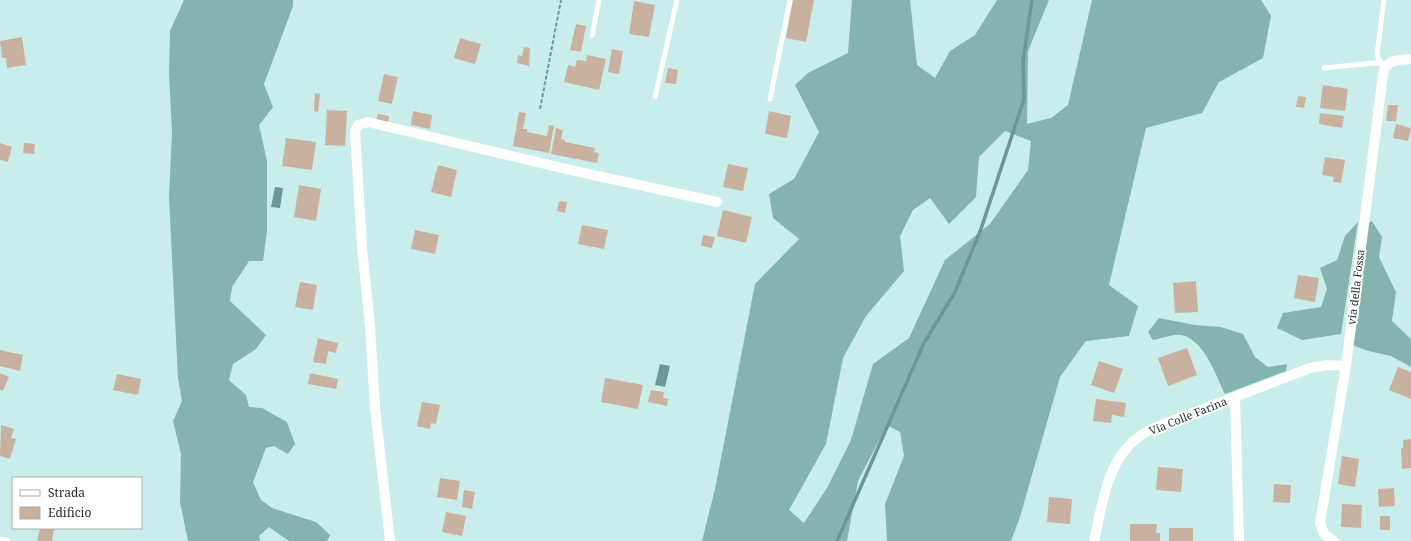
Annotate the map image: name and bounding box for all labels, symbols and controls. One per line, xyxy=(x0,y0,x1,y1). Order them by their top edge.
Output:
street label: via della Fossa xyxy=(1343,248,1368,326)
street label: Via Colle Farina xyxy=(1147,393,1229,438)
legend xyxy=(12,477,142,529)
text: Strada xyxy=(48,484,85,501)
text: Edificio xyxy=(48,504,91,521)

